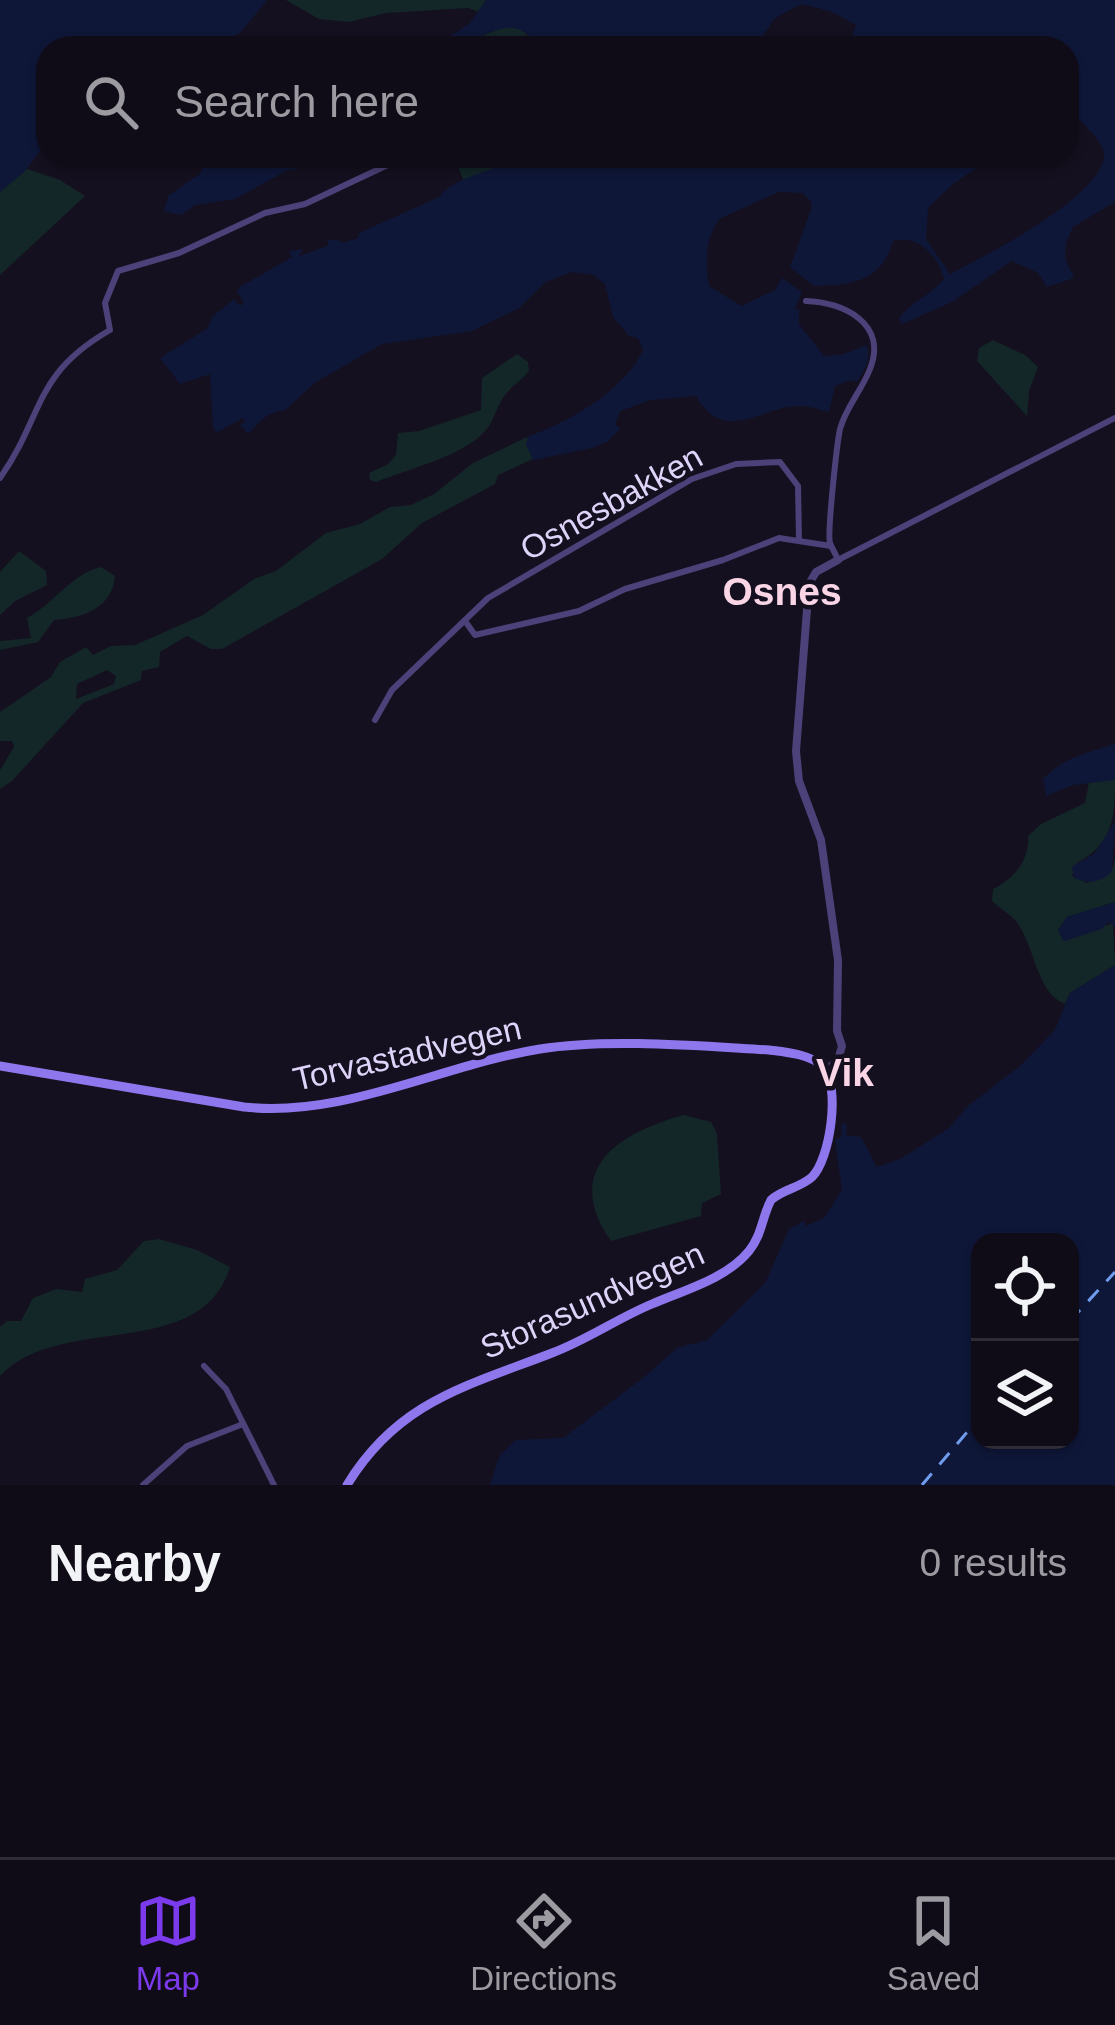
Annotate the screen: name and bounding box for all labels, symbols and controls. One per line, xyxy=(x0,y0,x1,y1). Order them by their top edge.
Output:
search box xyxy=(36,36,1079,168)
icon: search xyxy=(78,69,144,135)
text: Search here xyxy=(174,76,419,127)
street label: Osnesbakken xyxy=(514,437,708,568)
district label: Osnes xyxy=(722,570,842,613)
street label: Torvastadvegen xyxy=(289,1009,525,1098)
district label: Vik xyxy=(816,1051,874,1094)
map controls xyxy=(971,1233,1079,1449)
button: locate xyxy=(971,1233,1079,1341)
street label: Storasundvegen xyxy=(475,1235,710,1366)
button: layers xyxy=(971,1341,1079,1449)
text: Nearby xyxy=(48,1535,221,1592)
text: 0 results xyxy=(920,1541,1067,1584)
tab: Map xyxy=(135,1888,201,1998)
tab: Directions xyxy=(470,1888,617,1998)
tab: Saved xyxy=(887,1888,980,1998)

